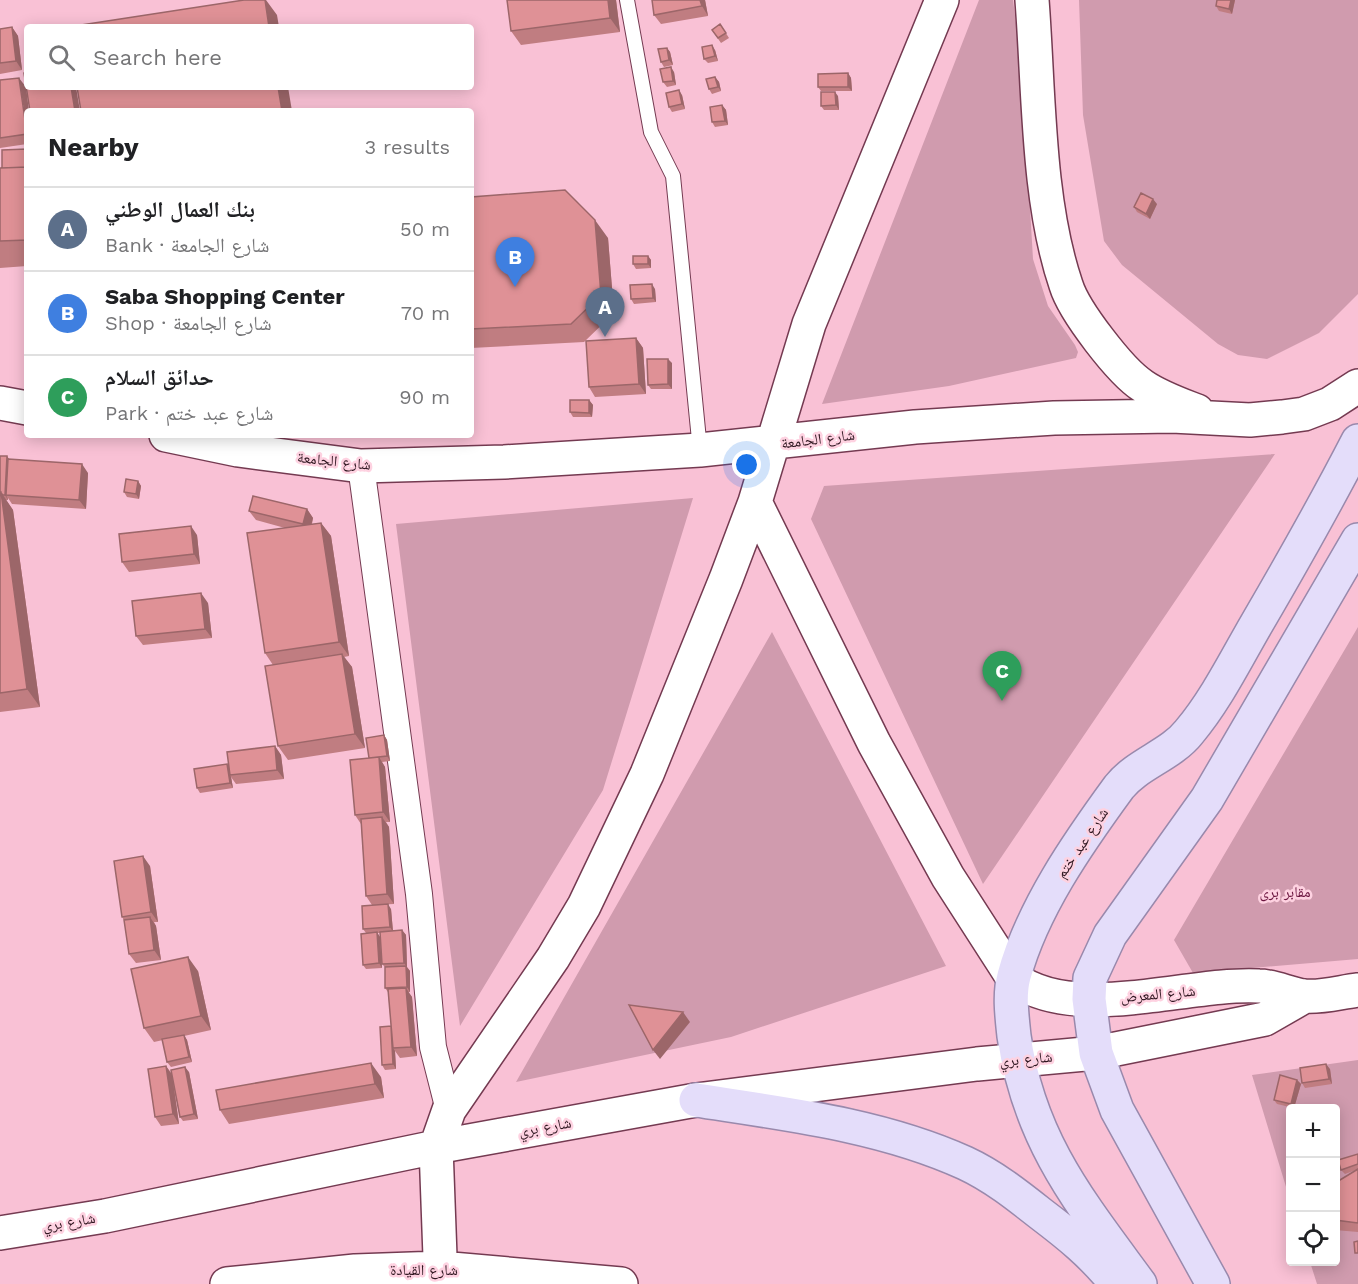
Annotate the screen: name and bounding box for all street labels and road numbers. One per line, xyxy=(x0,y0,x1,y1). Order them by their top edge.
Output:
street label: شارع الجامعة xyxy=(780,426,856,453)
street label: شارع الجامعة xyxy=(296,448,372,475)
street label: شارع عبد ختم xyxy=(1052,804,1113,882)
street label: شارع المعرض xyxy=(1120,982,1196,1007)
street label: شارع بري xyxy=(999,1048,1054,1073)
street label: شارع بري xyxy=(517,1114,573,1143)
street label: شارع بري xyxy=(41,1209,97,1238)
street label: شارع القيادة xyxy=(390,1261,458,1280)

